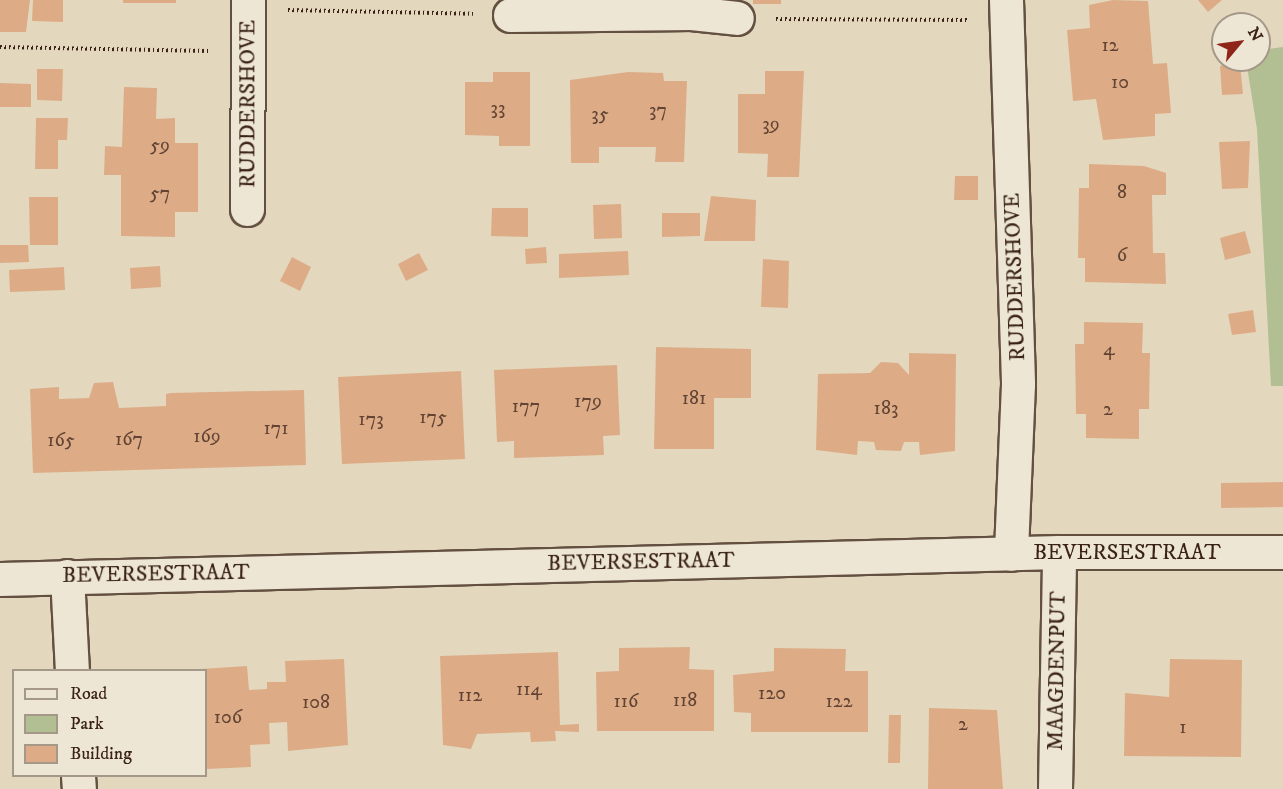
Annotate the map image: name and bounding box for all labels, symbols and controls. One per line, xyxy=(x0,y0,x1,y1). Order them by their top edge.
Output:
north arrow xyxy=(1211,12,1271,72)
street label: RUDDERSHOVE xyxy=(235,20,261,188)
text: N xyxy=(1243,24,1267,45)
house number: 12 xyxy=(1101,33,1119,57)
house number: 10 xyxy=(1111,70,1129,94)
house number: 33 xyxy=(491,96,505,120)
house number: 37 xyxy=(649,98,667,122)
house number: 35 xyxy=(591,102,609,126)
house number: 39 xyxy=(762,112,780,136)
house number: 59 xyxy=(150,133,170,157)
house number: 8 xyxy=(1117,180,1127,204)
house number: 57 xyxy=(150,181,170,205)
street label: RUDDERSHOVE xyxy=(999,192,1031,362)
house number: 6 xyxy=(1117,243,1127,267)
house number: 4 xyxy=(1103,337,1115,361)
house number: 181 xyxy=(682,386,706,410)
house number: 179 xyxy=(574,389,602,413)
house number: 177 xyxy=(512,394,540,418)
house number: 183 xyxy=(874,396,898,420)
house number: 2 xyxy=(1103,397,1113,421)
house number: 175 xyxy=(419,405,447,429)
house number: 173 xyxy=(358,407,384,431)
house number: 171 xyxy=(263,416,289,440)
house number: 169 xyxy=(193,424,221,448)
house number: 167 xyxy=(115,427,143,451)
house number: 165 xyxy=(47,428,75,452)
street label: BEVERSESTRAAT xyxy=(1033,540,1221,566)
street label: BEVERSESTRAAT xyxy=(547,547,735,577)
street label: BEVERSESTRAAT xyxy=(62,559,250,589)
street label: MAAGDENPUT xyxy=(1042,591,1072,751)
legend xyxy=(12,669,207,777)
house number: 114 xyxy=(516,677,542,701)
house number: 120 xyxy=(758,681,786,705)
text: Road xyxy=(70,683,107,705)
house number: 112 xyxy=(458,683,482,707)
house number: 118 xyxy=(673,688,697,712)
house number: 116 xyxy=(613,689,639,713)
house number: 122 xyxy=(826,689,852,713)
house number: 108 xyxy=(302,690,330,714)
house number: 106 xyxy=(214,705,242,729)
house number: 2 xyxy=(958,712,968,736)
text: Park xyxy=(70,713,104,735)
house number: 1 xyxy=(1179,715,1187,739)
text: Building xyxy=(70,743,132,765)

